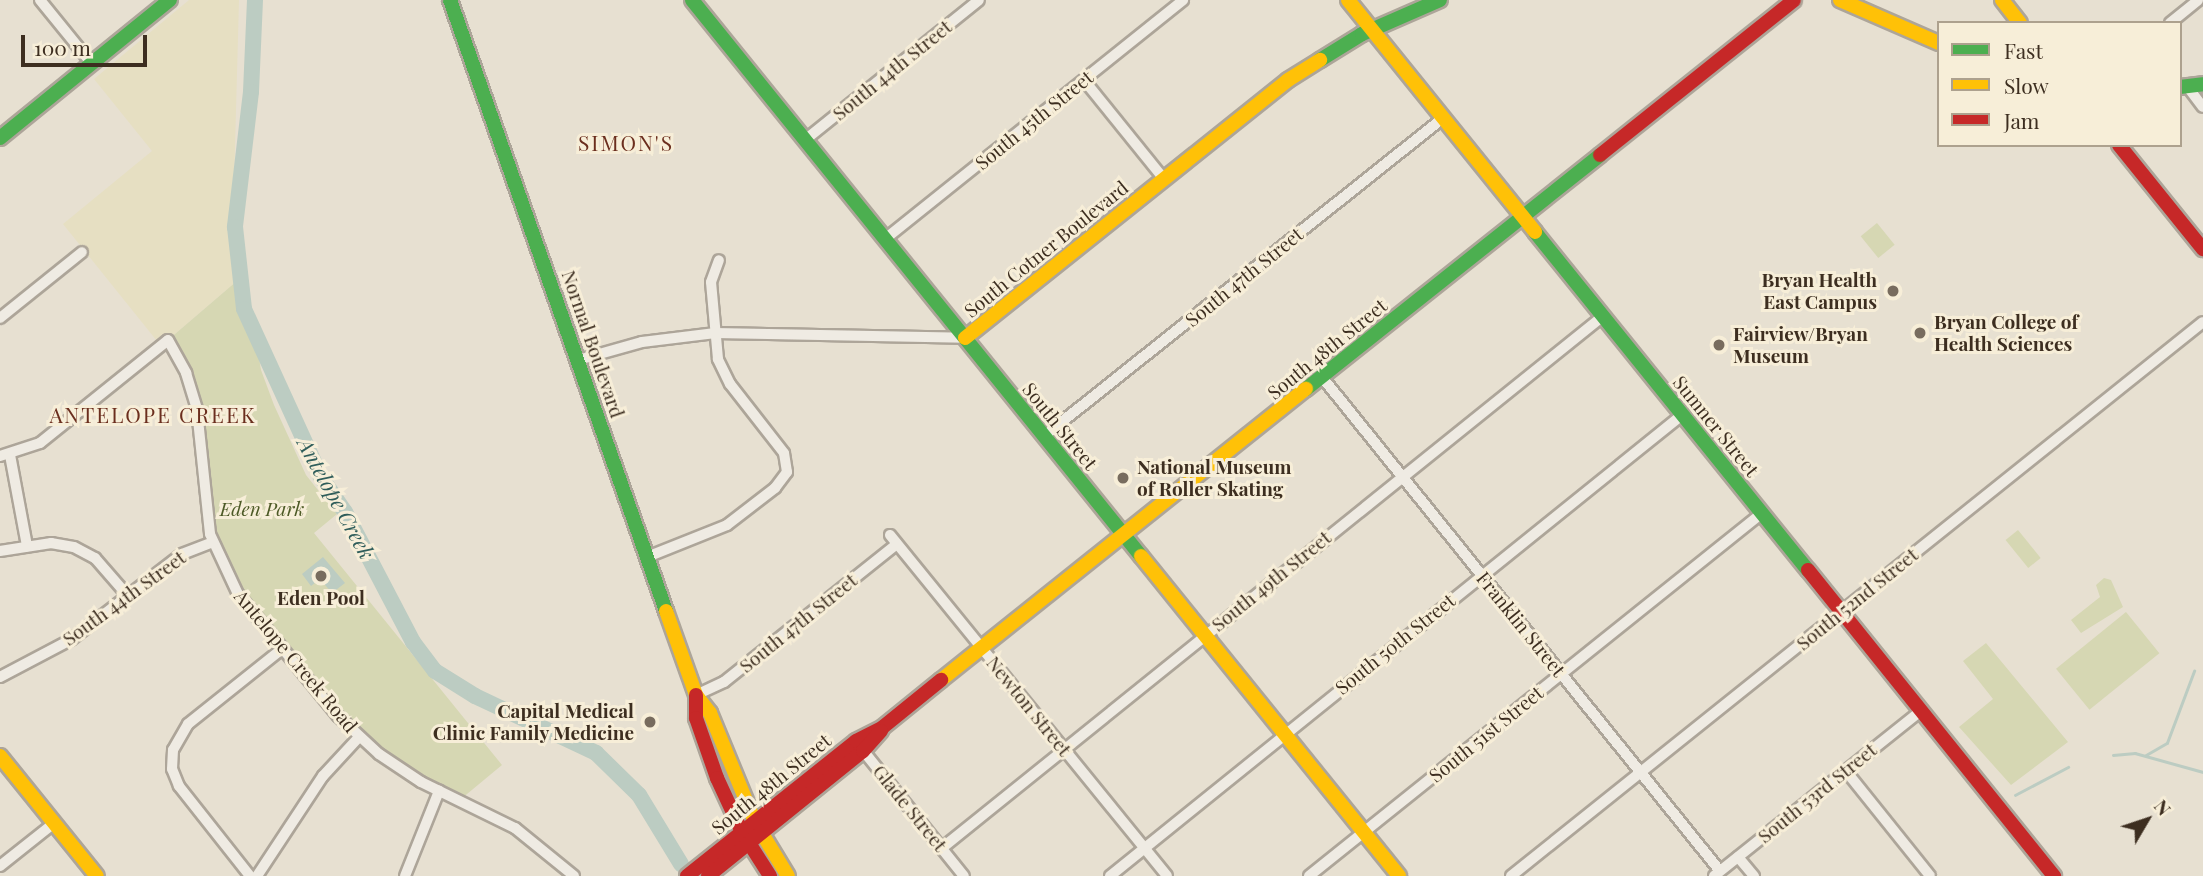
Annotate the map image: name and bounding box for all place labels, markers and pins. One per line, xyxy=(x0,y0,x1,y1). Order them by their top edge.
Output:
place label: Bryan Health East Campus xyxy=(1761,269,1877,313)
marker: Bryan Health East Campus xyxy=(1883,281,1903,301)
place label: Bryan College of Health Sciences xyxy=(1934,311,2078,355)
place label: Fairview/Bryan Museum xyxy=(1733,323,1868,367)
marker: Bryan College of Health Sciences xyxy=(1912,325,1928,341)
marker: Fairview/Bryan Museum xyxy=(1711,337,1727,353)
place label: National Museum of Roller Skating xyxy=(1137,456,1291,500)
marker: National Museum of Roller Skating xyxy=(1115,470,1131,486)
marker: Eden Pool xyxy=(313,568,329,584)
place label: Eden Pool xyxy=(277,587,365,609)
place label: Capital Medical Clinic Family Medicine xyxy=(432,700,634,744)
marker: Capital Medical Clinic Family Medicine xyxy=(640,712,660,732)

